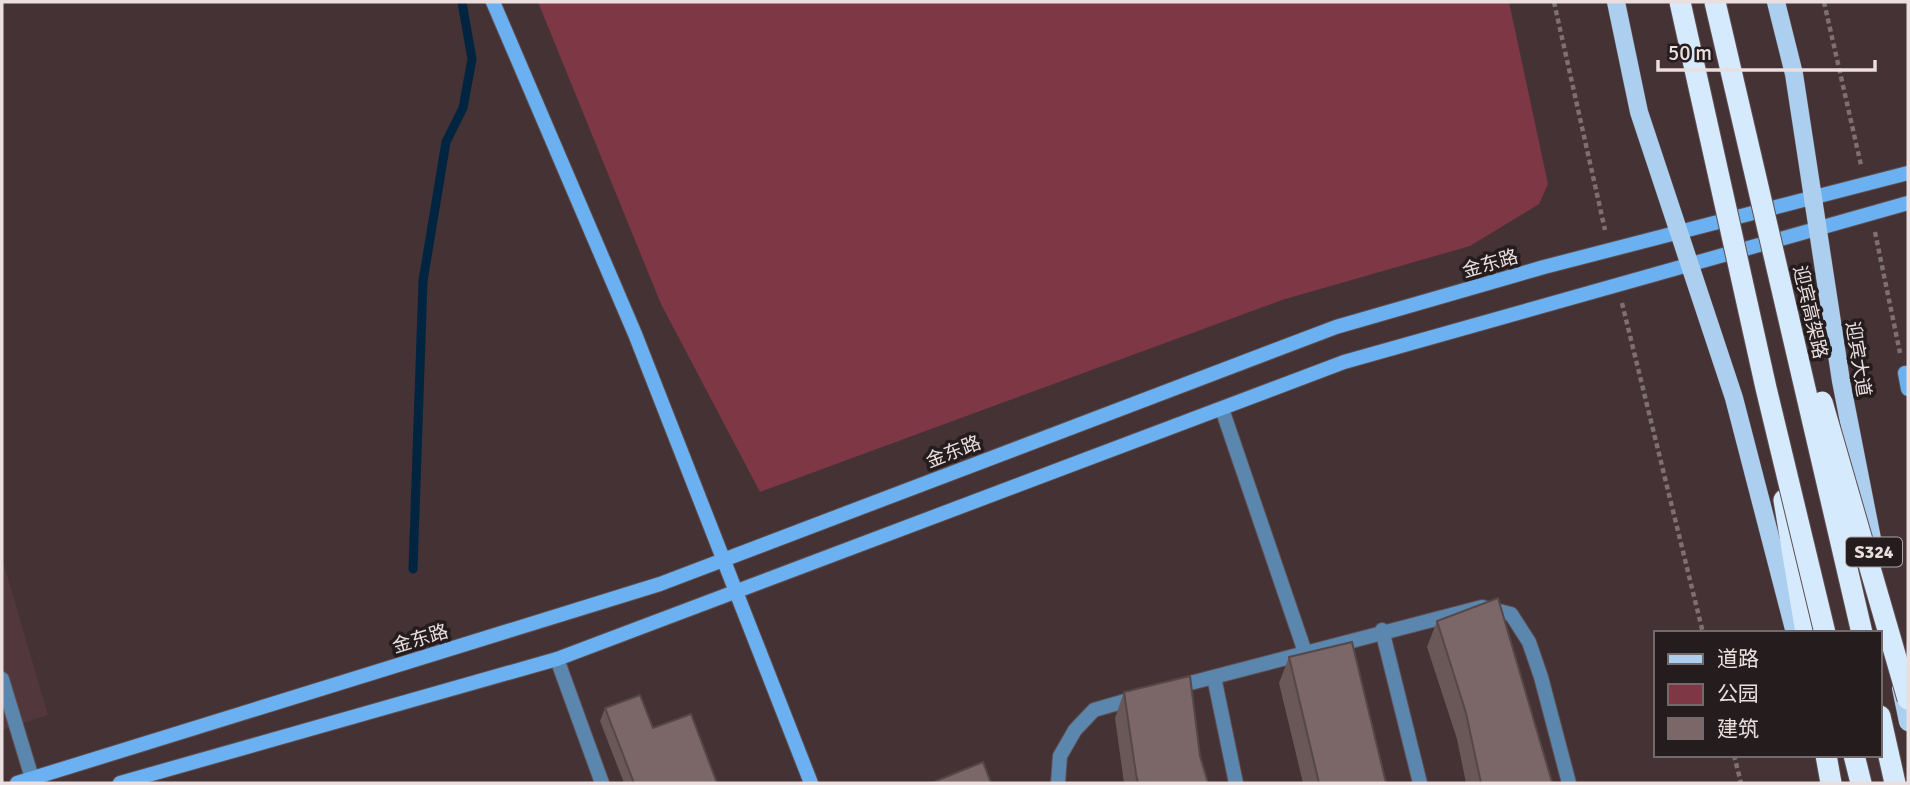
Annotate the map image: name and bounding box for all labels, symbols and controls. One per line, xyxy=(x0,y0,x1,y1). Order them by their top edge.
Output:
scale bar xyxy=(1658,28,1875,72)
text: 50 m xyxy=(1668,40,1712,66)
street label: 金东路 xyxy=(1460,245,1521,283)
street label: 迎宾高架路 xyxy=(1788,263,1832,361)
street label: 迎宾大道 xyxy=(1840,320,1876,399)
street label: 金东路 xyxy=(922,431,984,473)
road number: S324 xyxy=(1846,538,1902,566)
street label: 金东路 xyxy=(390,619,451,659)
legend xyxy=(1654,631,1882,757)
text: 道路 xyxy=(1717,646,1759,672)
text: 公园 xyxy=(1717,681,1759,707)
text: 建筑 xyxy=(1717,716,1759,742)

